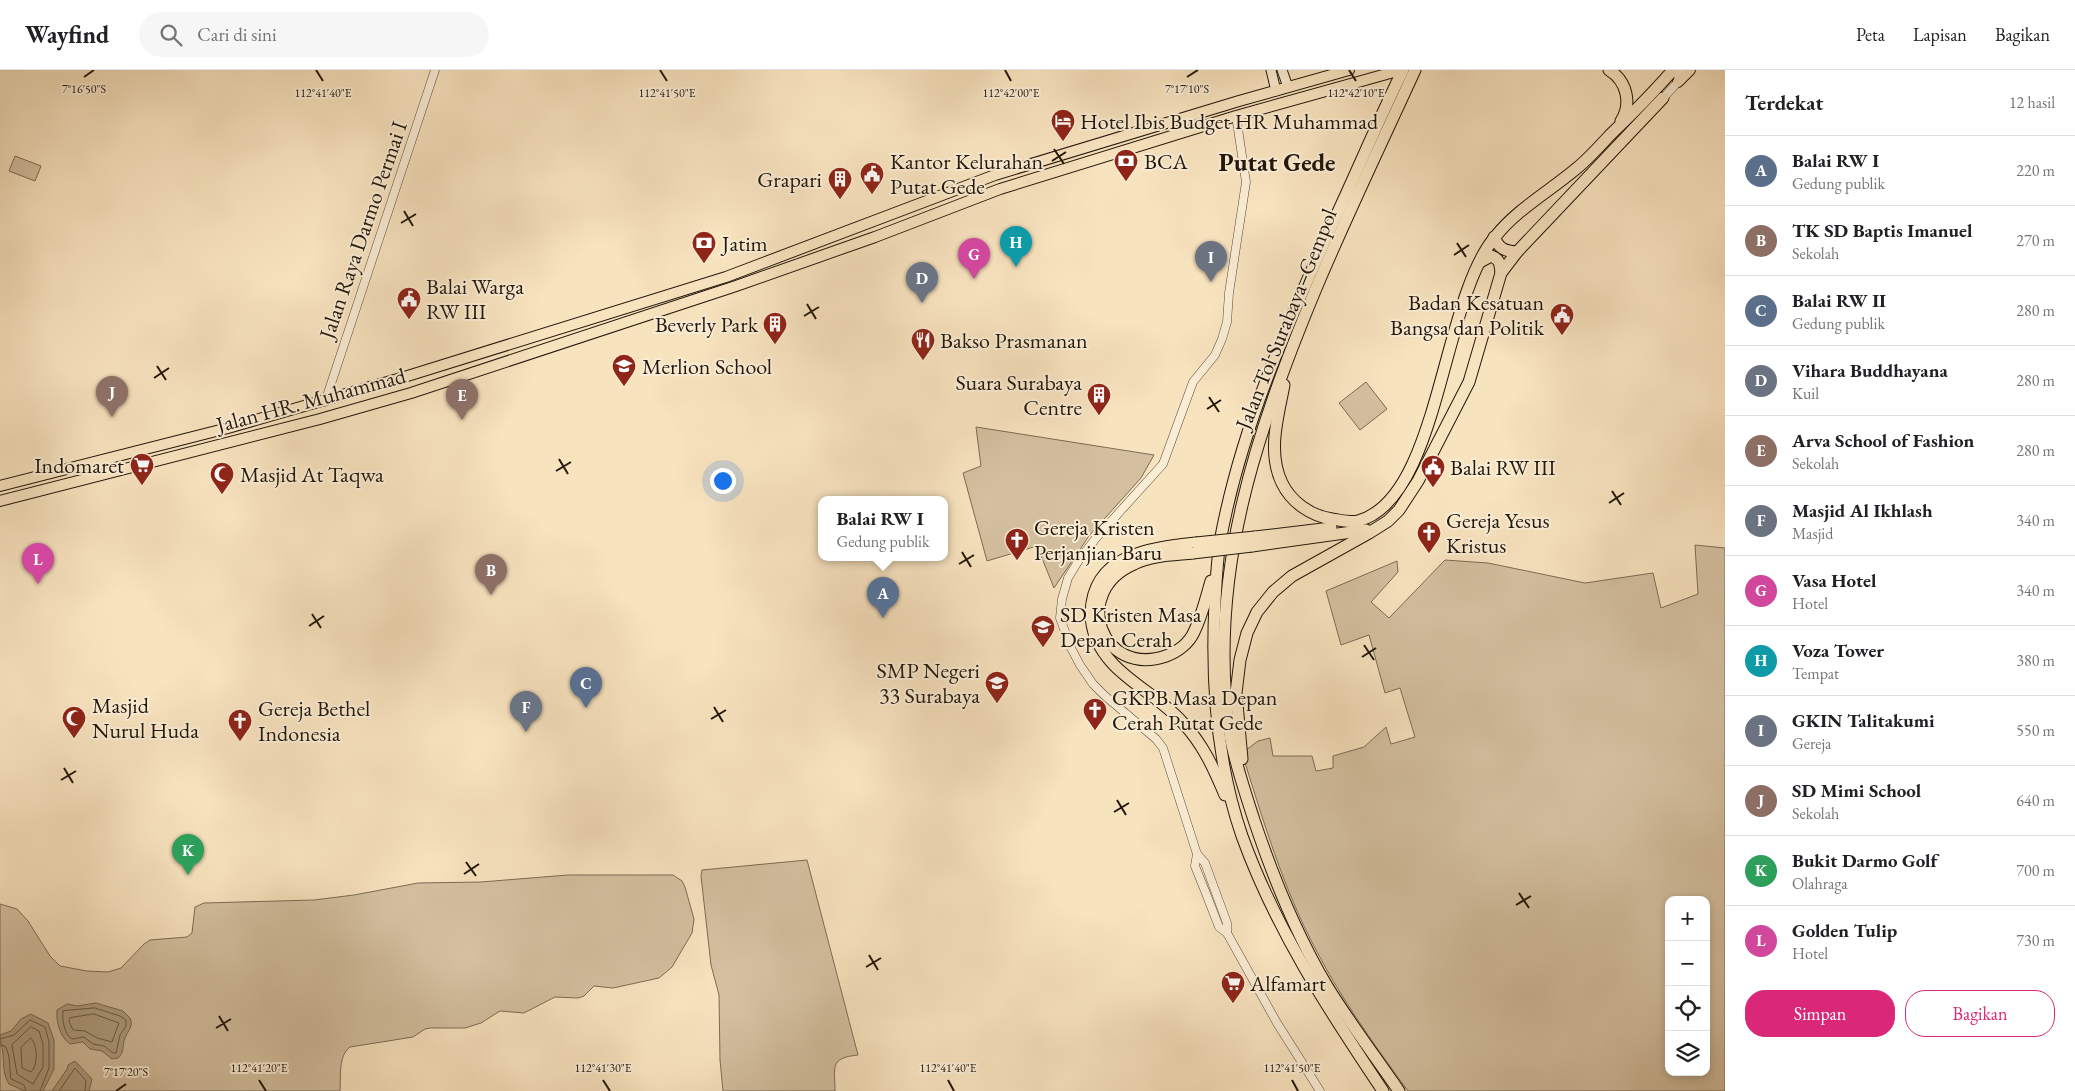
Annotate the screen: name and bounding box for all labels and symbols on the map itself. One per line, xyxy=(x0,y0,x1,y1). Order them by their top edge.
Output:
text: 7°16'50"S xyxy=(62,81,107,97)
text: 7°17'10"S xyxy=(1165,81,1210,97)
text: 112°41'40"E xyxy=(295,85,352,101)
text: 112°41'50"E xyxy=(639,85,696,101)
text: 112°42'00"E xyxy=(983,85,1040,101)
text: 112°42'10"E xyxy=(1328,85,1385,101)
place label: Hotel Ibis Budget HR Muhammad xyxy=(1080,107,1379,136)
hotel icon: Hotel Ibis Budget HR Muhammad xyxy=(1050,108,1076,142)
street label: Jalan Raya Darmo Permai I xyxy=(311,117,414,345)
district label: Putat Gede xyxy=(1219,146,1335,178)
place label: Kantor Kelurahan Putat Gede xyxy=(890,147,1044,201)
place label: BCA xyxy=(1144,147,1189,176)
bank icon: BCA xyxy=(1113,148,1139,182)
public building icon: Kantor Kelurahan Putat Gede xyxy=(859,161,885,195)
place label: Grapari xyxy=(757,165,822,194)
building icon: Grapari xyxy=(827,166,853,200)
street label: Jalan Tol Surabaya–Gempol xyxy=(1228,204,1344,435)
pin: H xyxy=(1000,226,1032,267)
place label: Jatim xyxy=(720,229,768,258)
bank icon: Jatim xyxy=(691,230,717,264)
pin: G xyxy=(958,238,990,279)
pin: I xyxy=(1195,241,1227,282)
pin: D xyxy=(906,262,938,303)
place label: Balai Warga RW III xyxy=(426,272,524,326)
public building icon: Balai Warga RW III xyxy=(396,286,422,320)
place label: Badan Kesatuan Bangsa dan Politik xyxy=(1390,288,1545,342)
public building icon: Badan Kesatuan Bangsa dan Politik xyxy=(1549,302,1575,336)
place label: Beverly Park xyxy=(655,310,759,339)
building icon: Beverly Park xyxy=(762,311,788,345)
place label: Bakso Prasmanan xyxy=(940,326,1088,355)
restaurant icon: Bakso Prasmanan xyxy=(910,327,936,361)
place label: Merlion School xyxy=(642,352,772,381)
school or university icon: Merlion School xyxy=(611,353,637,387)
street label: Jalan HR. Muhammad xyxy=(211,361,410,440)
place label: Suara Surabaya Centre xyxy=(955,368,1082,422)
pin: J xyxy=(96,376,128,417)
pin: E xyxy=(446,379,478,420)
building icon: Suara Surabaya Centre xyxy=(1086,382,1112,416)
place label: Indomaret xyxy=(34,451,124,480)
supermarket icon: Indomaret xyxy=(129,452,155,486)
place label: Balai RW III xyxy=(1450,453,1556,482)
public building icon: Balai RW III xyxy=(1420,454,1446,488)
place label: Masjid At Taqwa xyxy=(240,460,384,489)
mosque icon: Masjid At Taqwa xyxy=(209,461,235,495)
your location xyxy=(710,468,736,494)
place label: Gereja Yesus Kristus xyxy=(1446,506,1550,560)
place label: Gereja Kristen Perjanjian Baru xyxy=(1034,513,1163,567)
church icon: Gereja Yesus Kristus xyxy=(1416,520,1442,554)
church icon: Gereja Kristen Perjanjian Baru xyxy=(1004,527,1030,561)
pin: L xyxy=(22,543,54,584)
pin: B xyxy=(475,554,507,595)
pin: A xyxy=(867,577,899,618)
place label: SD Kristen Masa Depan Cerah xyxy=(1060,600,1202,654)
school or university icon: SD Kristen Masa Depan Cerah xyxy=(1030,614,1056,648)
place label: SMP Negeri 33 Surabaya xyxy=(877,656,980,710)
pin: C xyxy=(570,667,602,708)
school or university icon: SMP Negeri 33 Surabaya xyxy=(984,670,1010,704)
place label: GKPB Masa Depan Cerah Putat Gede xyxy=(1112,683,1278,737)
place label: Masjid Nurul Huda xyxy=(92,691,199,745)
pin: F xyxy=(510,691,542,732)
place label: Gereja Bethel Indonesia xyxy=(258,694,370,748)
church icon: GKPB Masa Depan Cerah Putat Gede xyxy=(1082,697,1108,731)
mosque icon: Masjid Nurul Huda xyxy=(61,705,87,739)
church icon: Gereja Bethel Indonesia xyxy=(227,708,253,742)
pin: K xyxy=(172,834,204,875)
place label: Alfamart xyxy=(1249,969,1326,998)
supermarket icon: Alfamart xyxy=(1220,970,1246,1004)
text: 112°41'20"E xyxy=(231,1060,288,1076)
text: 112°41'30"E xyxy=(575,1060,632,1076)
text: 112°41'40"E xyxy=(920,1060,977,1076)
text: 112°41'50"E xyxy=(1264,1060,1321,1076)
text: 7°17'20"S xyxy=(104,1064,149,1080)

